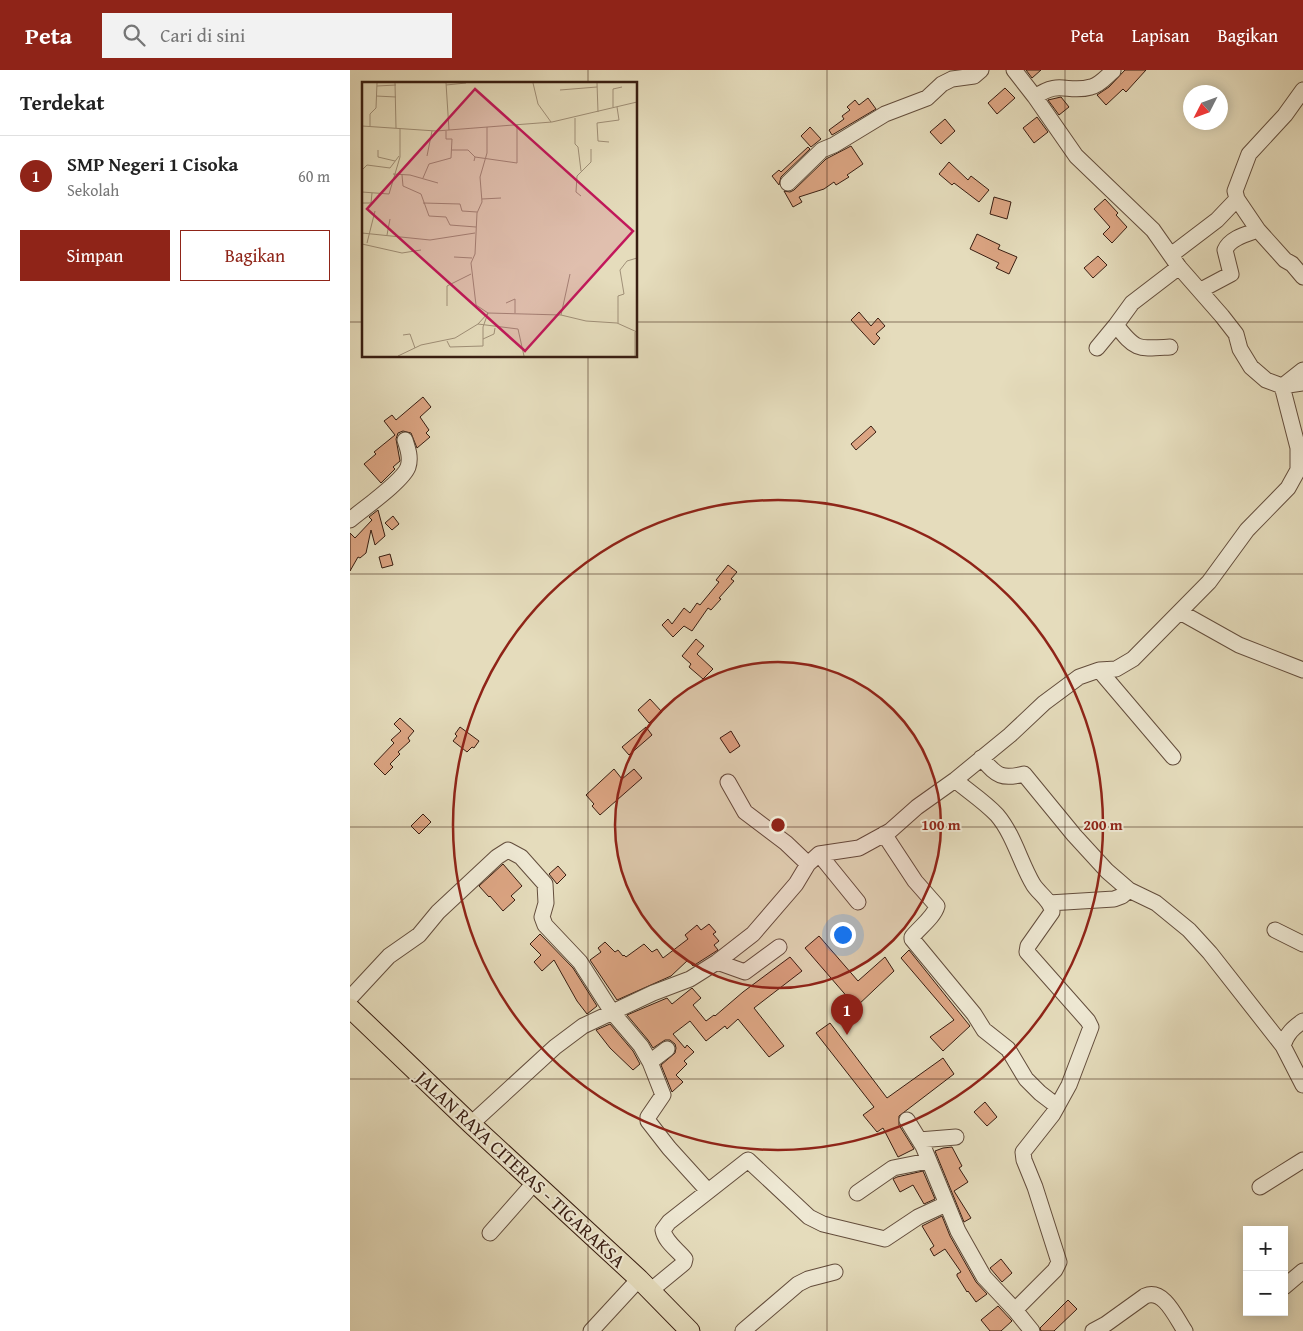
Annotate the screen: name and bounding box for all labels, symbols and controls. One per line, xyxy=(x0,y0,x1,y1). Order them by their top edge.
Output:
search box xyxy=(102,13,452,58)
text: Peta xyxy=(25,18,72,53)
icon: search xyxy=(120,21,148,49)
text: Cari di sini xyxy=(160,21,245,49)
text: Peta xyxy=(1071,22,1104,49)
text: Lapisan xyxy=(1132,22,1190,49)
text: Bagikan xyxy=(1218,22,1278,49)
inset map xyxy=(362,82,638,358)
north arrow xyxy=(1183,85,1228,130)
text: Terdekat xyxy=(20,87,104,118)
text: SMP Negeri 1 Cisoka xyxy=(67,150,238,178)
text: 1 xyxy=(32,164,40,188)
text: 60 m xyxy=(298,164,330,188)
text: Sekolah xyxy=(67,178,119,202)
button: Simpan xyxy=(20,230,170,281)
button: Bagikan xyxy=(180,230,330,281)
text: 100 m xyxy=(921,814,961,835)
text: 200 m xyxy=(1083,814,1123,835)
centre of rings xyxy=(769,816,787,834)
your location xyxy=(830,922,856,948)
pin: 1 xyxy=(831,994,863,1035)
street label: JALAN RAYA CITERAS - TIGARAKSA xyxy=(408,1063,633,1274)
map controls xyxy=(1243,1226,1288,1316)
button: + xyxy=(1243,1226,1288,1271)
button: − xyxy=(1243,1271,1288,1316)

